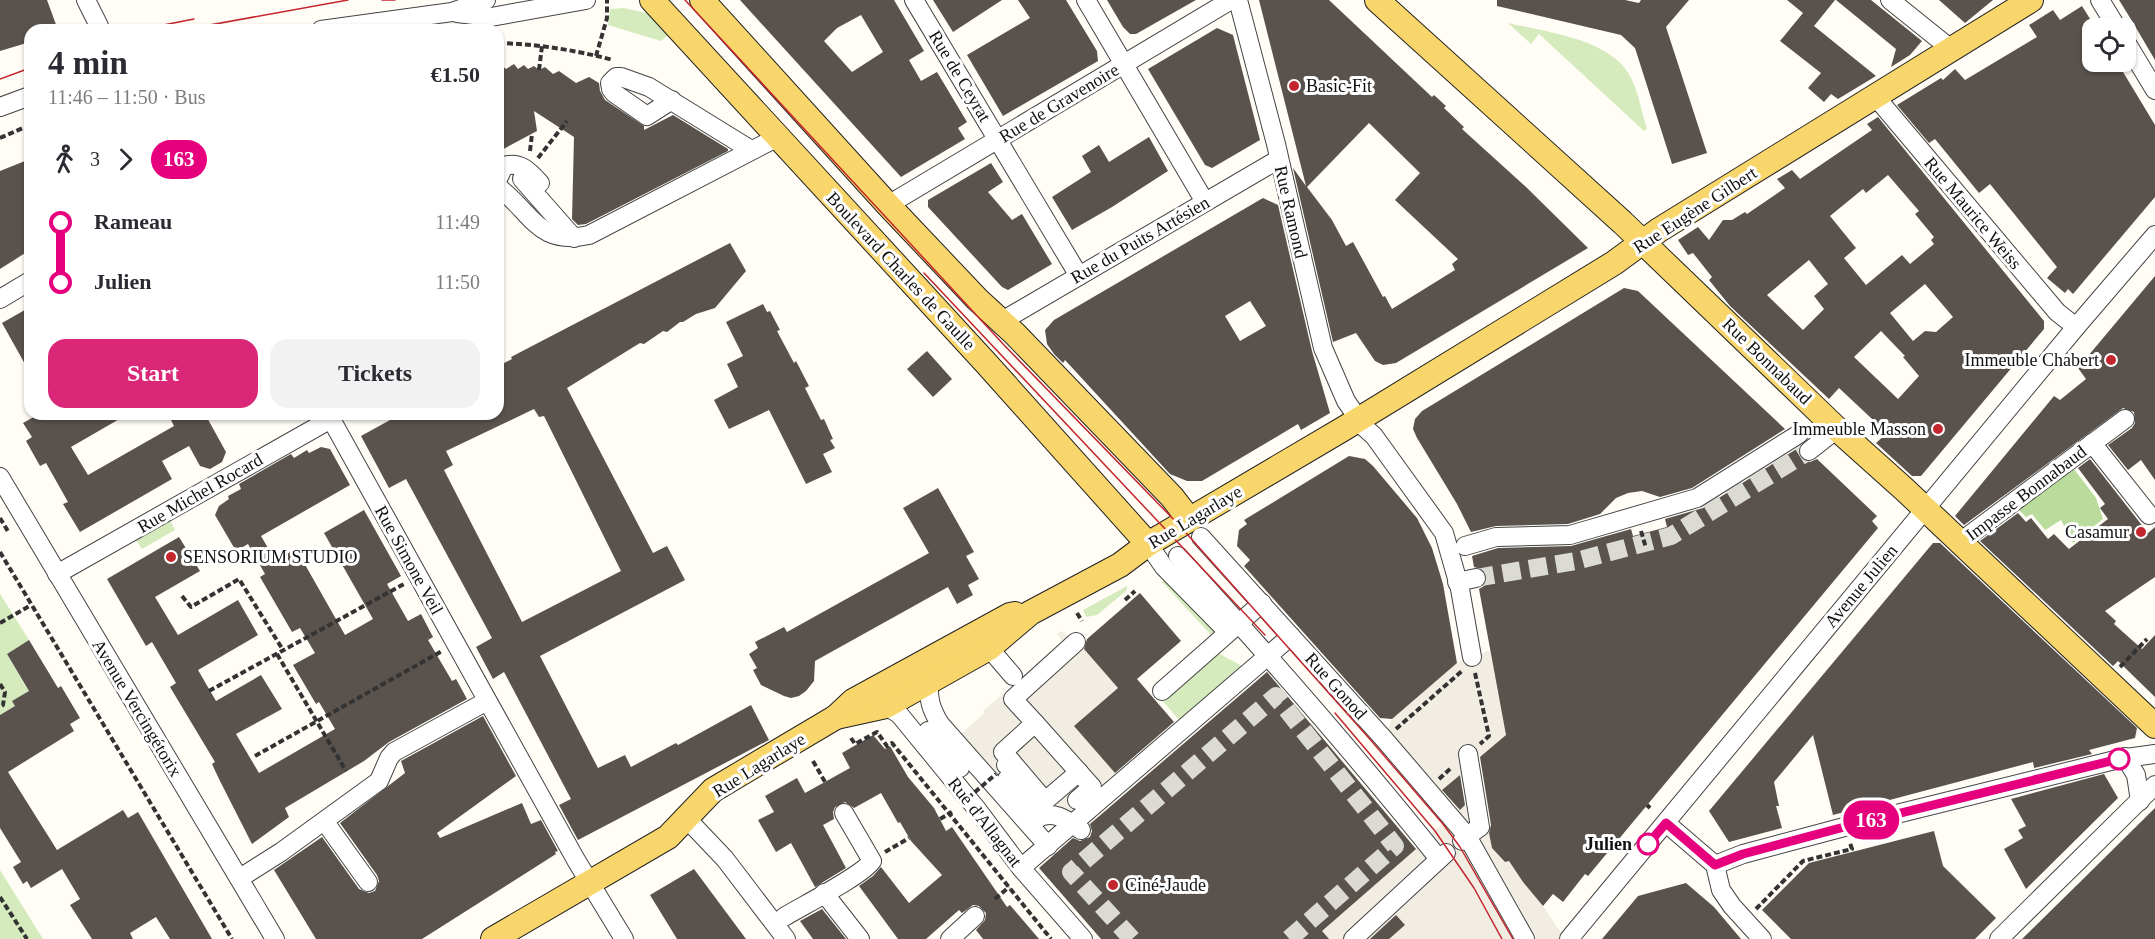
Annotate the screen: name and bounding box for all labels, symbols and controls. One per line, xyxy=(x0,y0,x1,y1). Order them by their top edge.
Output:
map controls xyxy=(2082,18,2136,72)
button: locate xyxy=(2082,18,2136,72)
street label: Rue de Ceyrat xyxy=(925,27,995,125)
text: 4 min xyxy=(48,45,128,81)
street label: Rue de Gravenoire xyxy=(996,59,1122,147)
text: €1.50 xyxy=(431,62,480,87)
place label: Basic-Fit xyxy=(1306,76,1372,96)
marker: Basic-Fit xyxy=(1287,79,1301,93)
text: 11:46 – 11:50 · Bus xyxy=(48,86,205,108)
icon: walk xyxy=(48,143,81,176)
icon: forward xyxy=(109,143,142,176)
text: 163 xyxy=(163,147,195,171)
text: 3 xyxy=(90,148,100,170)
street label: Rue Maurice Weiss xyxy=(1920,153,2026,273)
street label: Rue Eugène Gilbert xyxy=(1630,163,1760,257)
street label: Rue Ramond xyxy=(1271,164,1311,260)
street label: Boulevard Charles de Gaulle xyxy=(823,188,979,354)
street label: Rue du Puits Artésien xyxy=(1067,192,1213,288)
text: Rameau xyxy=(94,209,172,234)
text: 11:49 xyxy=(435,211,480,233)
text: Julien xyxy=(94,269,151,294)
text: 11:50 xyxy=(435,271,480,293)
street label: Rue Bonnabaud xyxy=(1719,314,1815,408)
button: Start xyxy=(48,339,258,408)
button: Tickets xyxy=(270,339,480,408)
place label: Immeuble Chabert xyxy=(1965,350,2099,370)
marker: Immeuble Chabert xyxy=(2104,353,2118,367)
place label: Immeuble Masson xyxy=(1793,419,1926,439)
marker: Immeuble Masson xyxy=(1931,422,1945,436)
street label: Impasse Bonnabaud xyxy=(1962,441,2090,545)
street label: Rue Michel Rocard xyxy=(134,449,266,537)
street label: Rue Lagarlaye xyxy=(1145,481,1245,553)
street label: Rue Simone Veil xyxy=(371,502,447,618)
place label: Casamur xyxy=(2065,522,2129,542)
marker: Casamur xyxy=(2134,525,2148,539)
street label: Avenue Julien xyxy=(1821,540,1901,632)
place label: SENSORIUM STUDIO xyxy=(183,547,358,567)
marker: SENSORIUM STUDIO xyxy=(164,550,178,564)
street label: Avenue Vercingétorix xyxy=(88,636,186,780)
street label: Rue Gonod xyxy=(1301,649,1371,723)
street label: Rue Lagarlaye xyxy=(709,729,809,801)
unlabelled marker xyxy=(2108,748,2130,770)
street label: Rue d'Allagnat xyxy=(944,773,1026,871)
line badge: 163 xyxy=(1836,800,1906,840)
text: 163 xyxy=(1855,808,1887,832)
marker: Julien xyxy=(1637,833,1659,855)
place label: Julien xyxy=(1585,834,1632,854)
place label: Ciné-Jaude xyxy=(1125,875,1206,895)
marker: Ciné-Jaude xyxy=(1106,878,1120,892)

